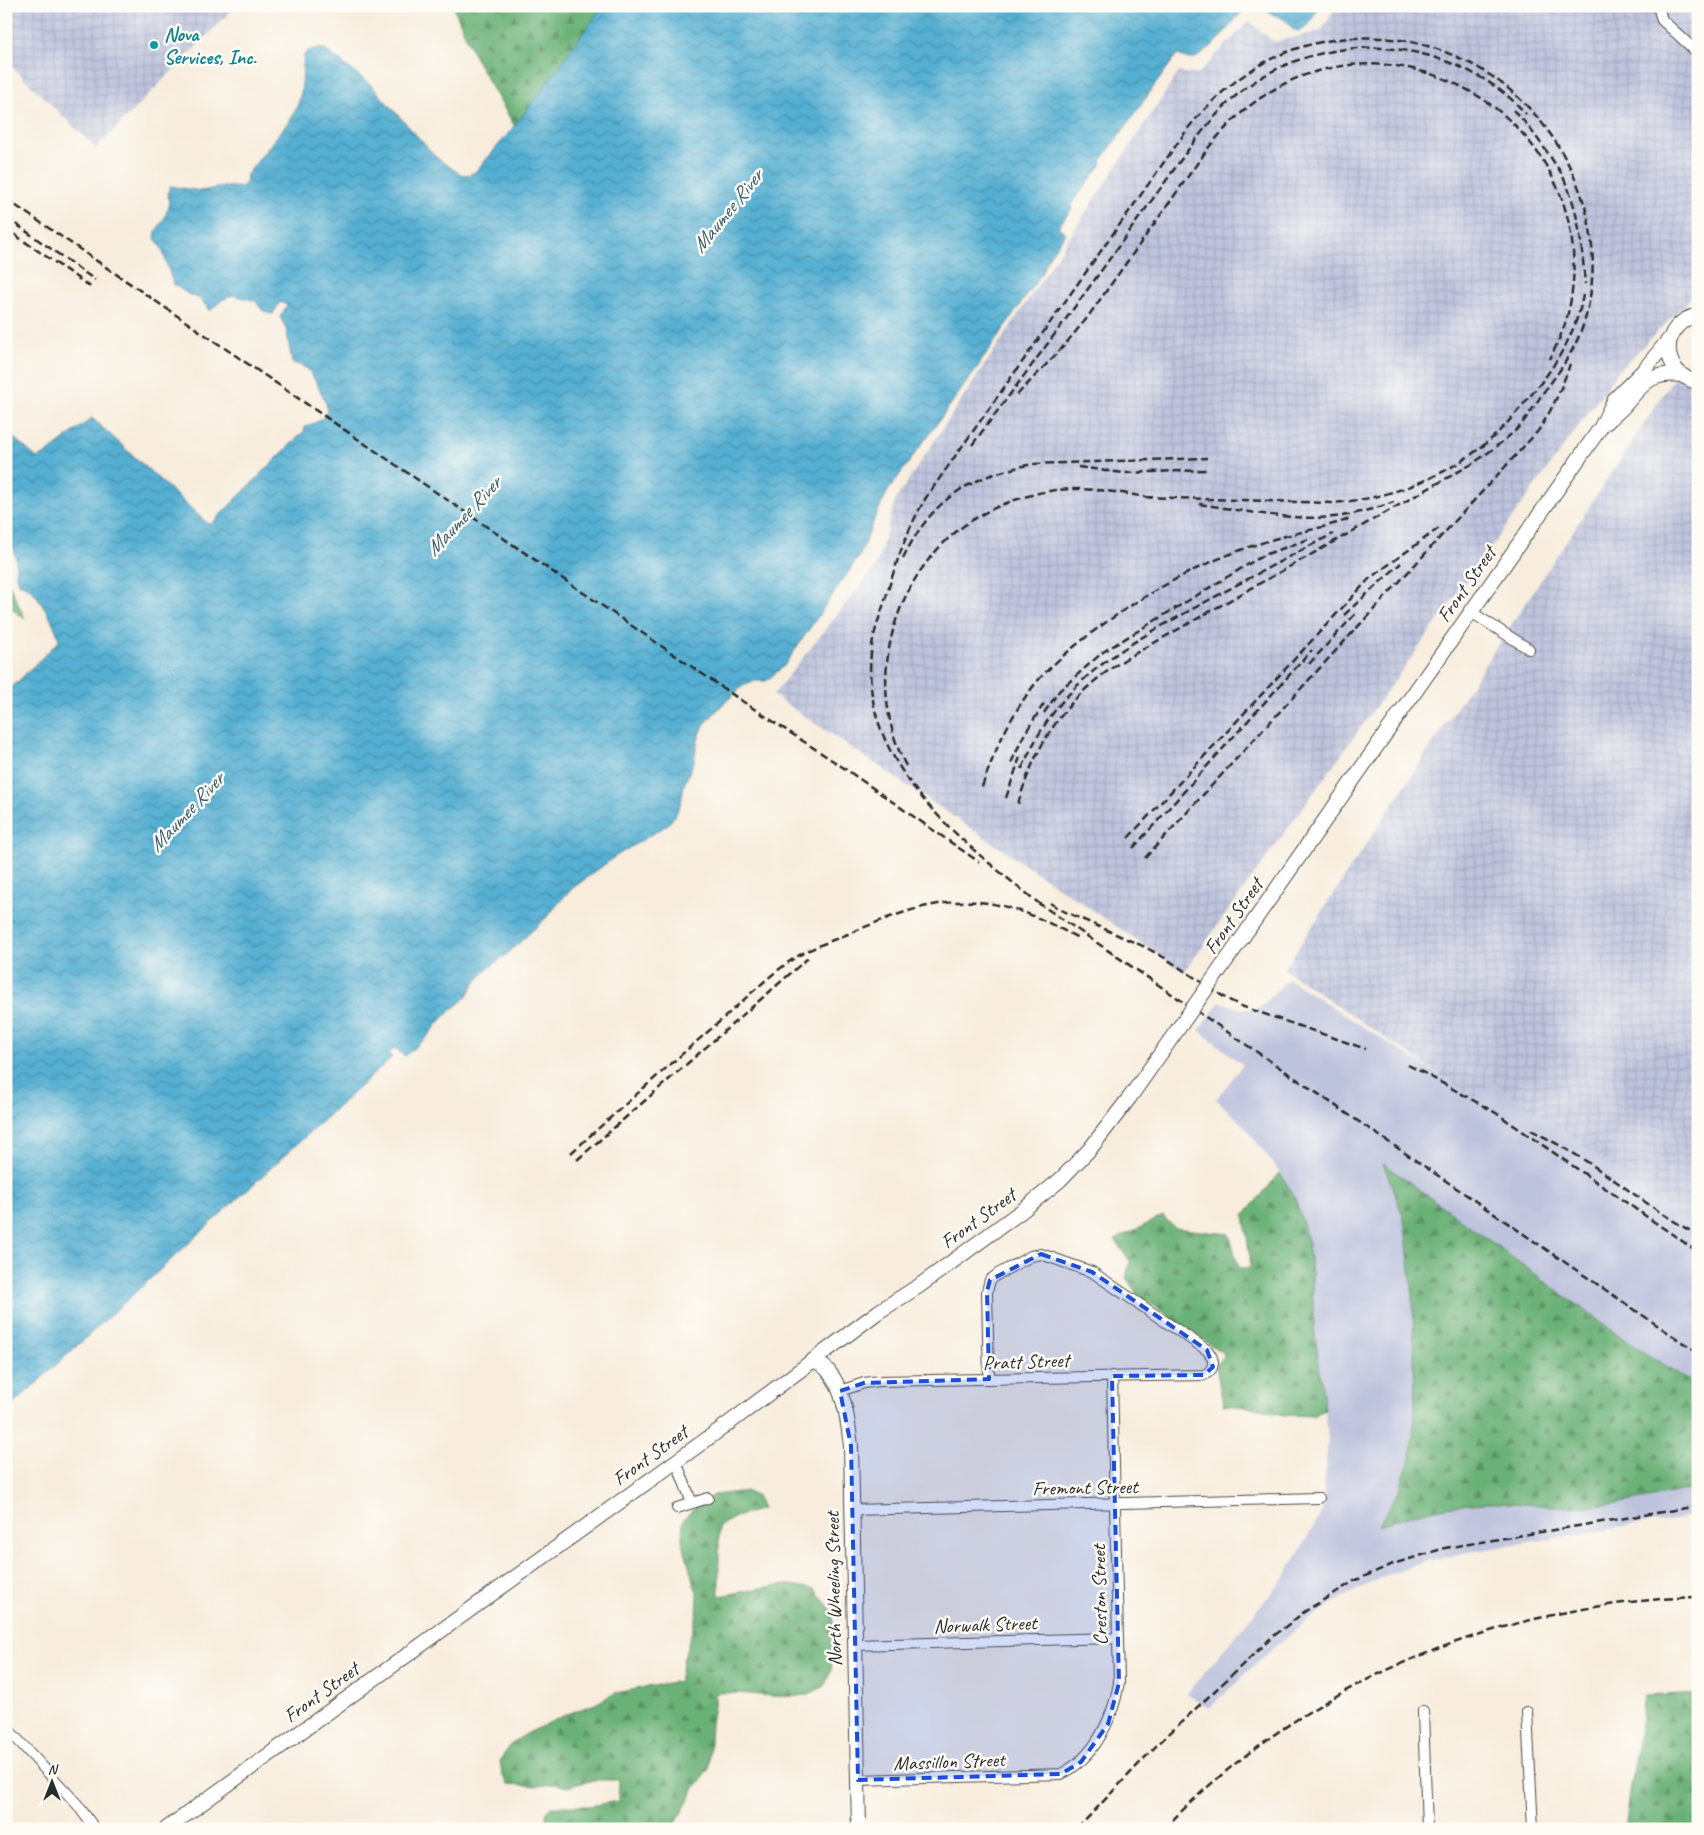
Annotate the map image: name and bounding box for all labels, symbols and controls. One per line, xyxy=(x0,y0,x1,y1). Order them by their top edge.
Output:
place label: Nova Services, Inc. xyxy=(164,22,257,70)
marker: Nova Services, Inc. xyxy=(148,39,160,51)
water label: Maumee River xyxy=(686,162,770,258)
water label: Maumee River xyxy=(420,468,509,561)
street label: Front Street xyxy=(1431,539,1503,627)
water label: Maumee River xyxy=(143,764,232,857)
street label: Front Street xyxy=(1198,871,1270,959)
street label: Front Street xyxy=(936,1181,1023,1254)
street label: Pratt Street xyxy=(982,1347,1073,1375)
street label: Front Street xyxy=(608,1418,695,1491)
street label: Fremont Street xyxy=(1032,1474,1140,1501)
street label: North Wheeling Street xyxy=(820,1509,847,1667)
street label: Creston Street xyxy=(1086,1542,1113,1646)
street label: Norwalk Street xyxy=(933,1610,1039,1639)
street label: Front Street xyxy=(279,1655,366,1728)
street label: Massillon Street xyxy=(893,1747,1007,1776)
north arrow xyxy=(28,1758,78,1808)
text: N xyxy=(48,1761,59,1778)

